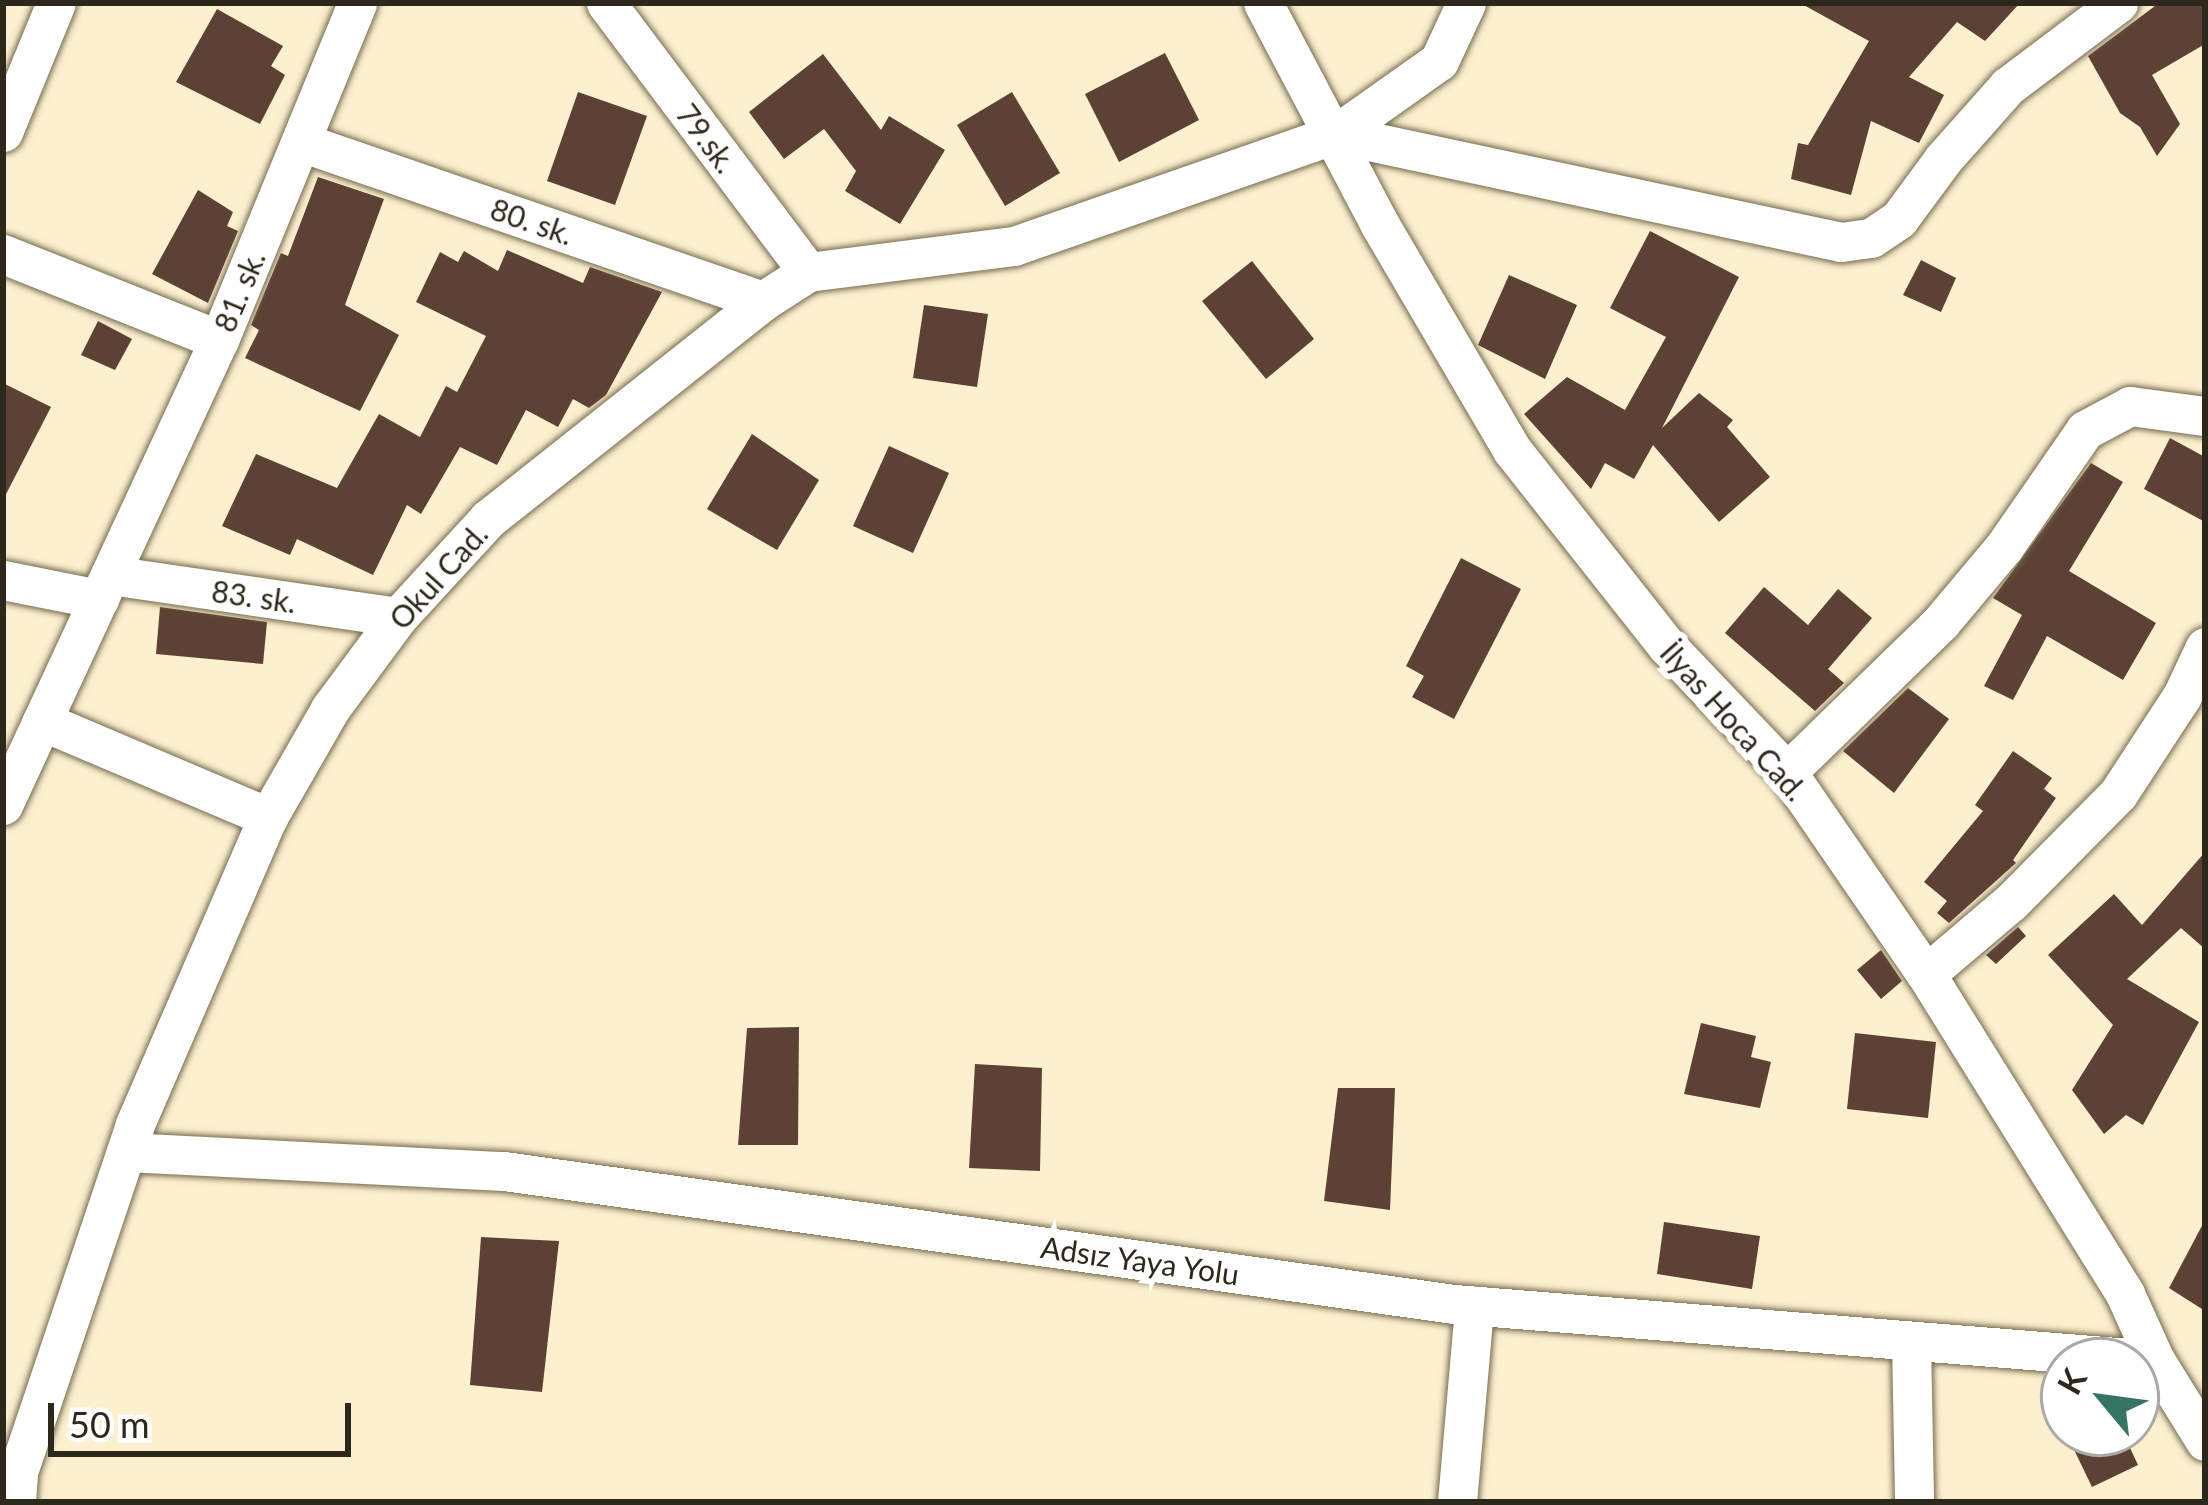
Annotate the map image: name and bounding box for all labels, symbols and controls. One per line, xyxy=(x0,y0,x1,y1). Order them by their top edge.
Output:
street label: 79.sk. xyxy=(669,96,745,180)
street label: 80. sk. xyxy=(486,190,578,252)
street label: 81. sk. xyxy=(206,245,272,337)
street label: Okul Cad. xyxy=(381,516,495,636)
street label: 83. sk. xyxy=(209,572,299,620)
street label: İlyas Hoca Cad. xyxy=(1653,634,1815,808)
street label: Adsız Yaya Yolu xyxy=(1037,1228,1243,1292)
north arrow xyxy=(2040,1337,2160,1457)
text: K xyxy=(2048,1361,2094,1401)
scale bar xyxy=(54,1379,357,1453)
text: 50 m xyxy=(69,1402,150,1446)

